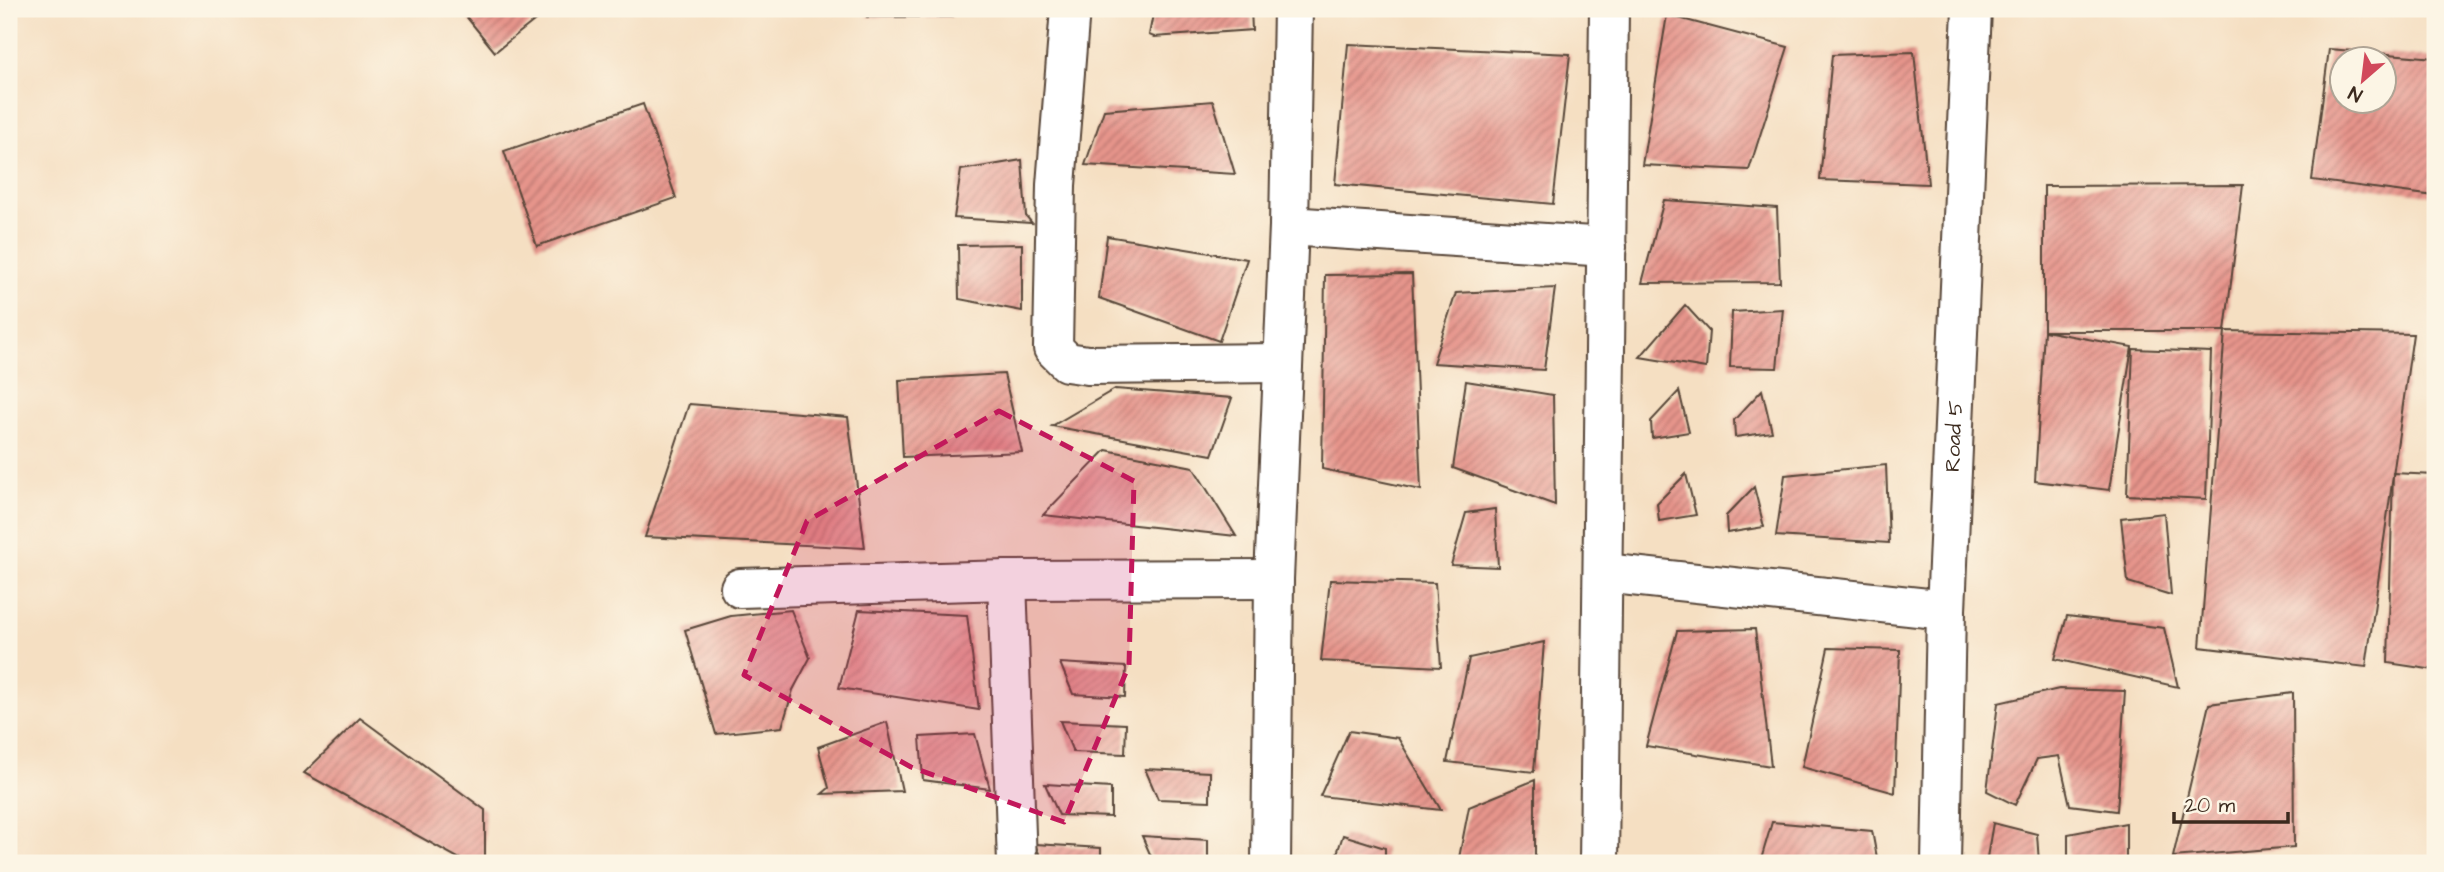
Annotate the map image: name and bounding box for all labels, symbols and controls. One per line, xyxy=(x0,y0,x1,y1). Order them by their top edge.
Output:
north arrow xyxy=(2328,46,2398,116)
text: N xyxy=(2344,79,2367,108)
street label: Road 5 xyxy=(1937,400,1970,473)
scale bar xyxy=(2174,781,2288,825)
text: 20 m xyxy=(2185,791,2236,820)

